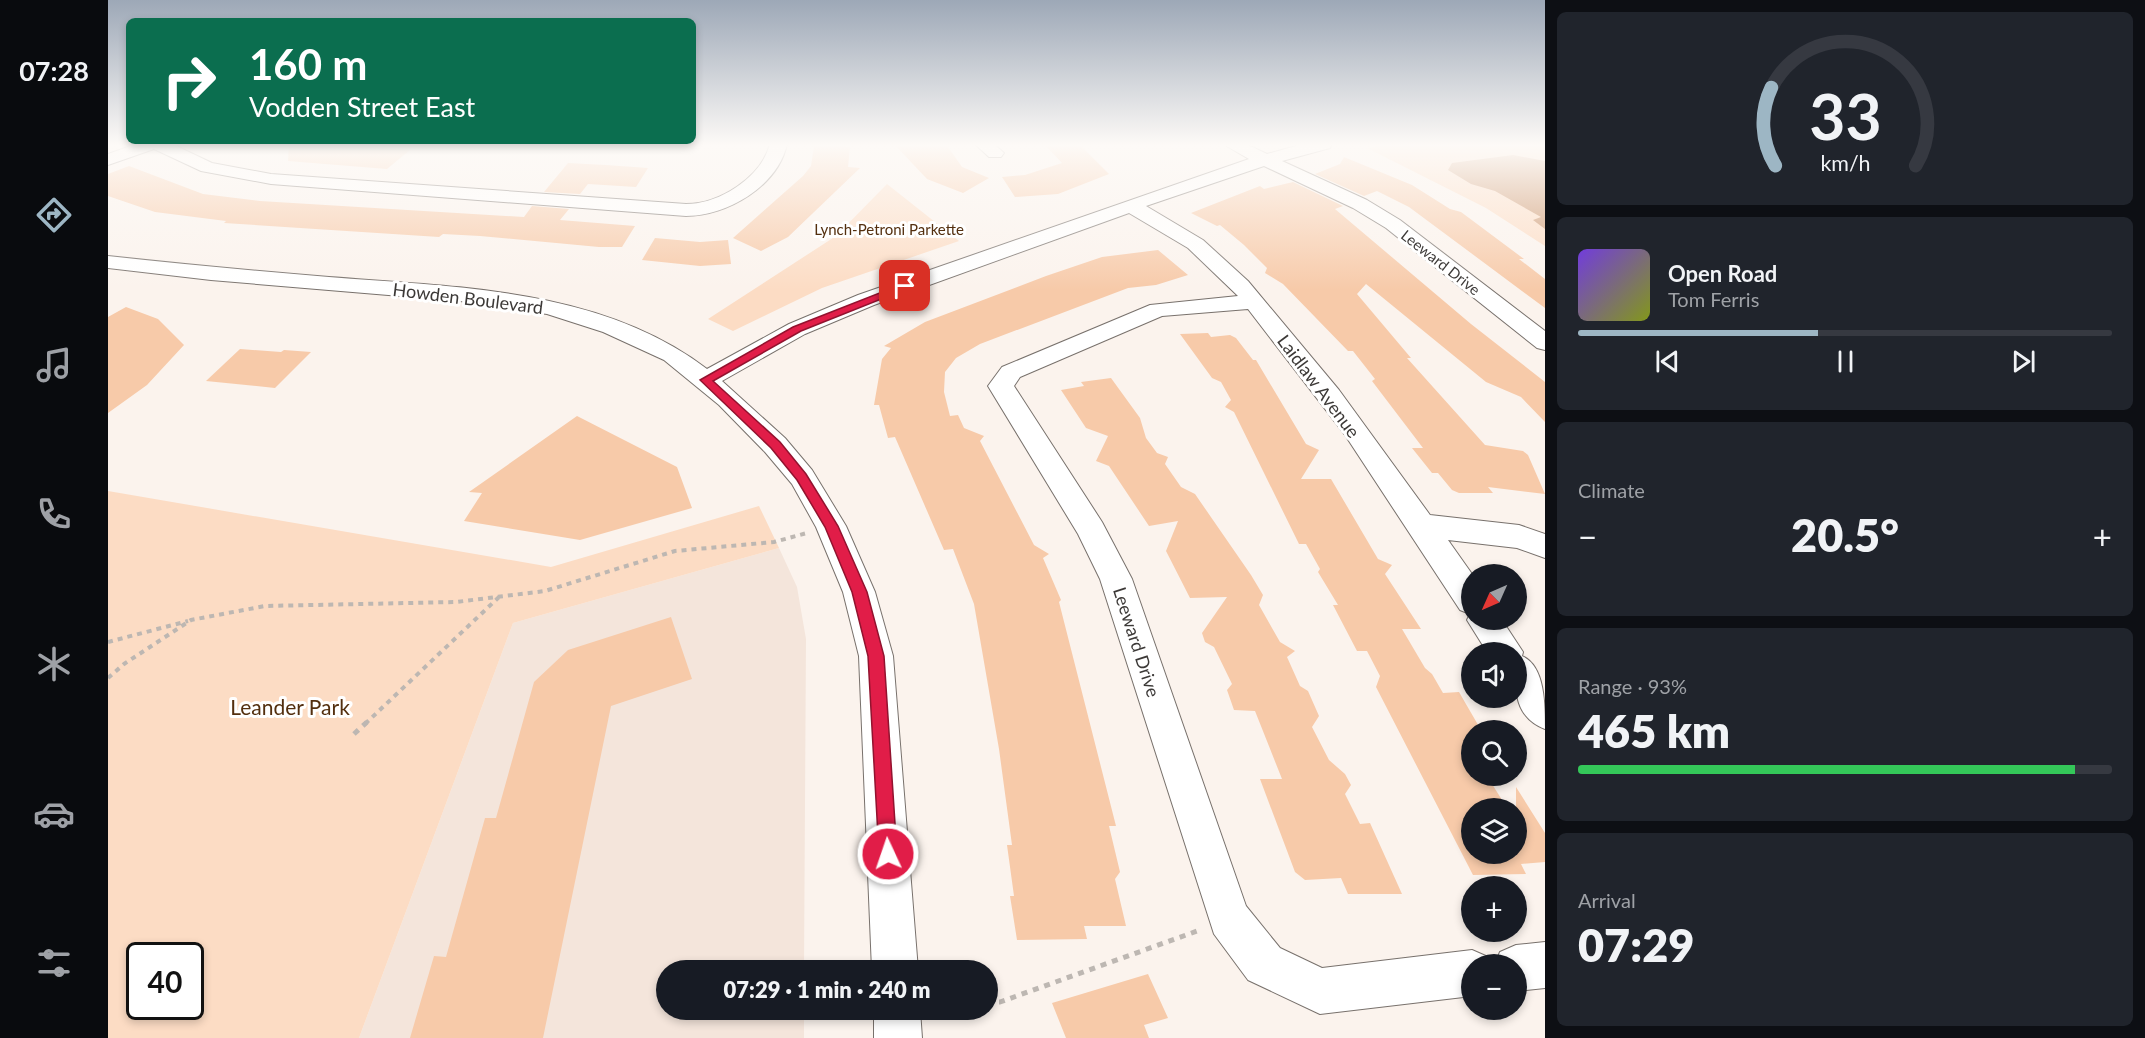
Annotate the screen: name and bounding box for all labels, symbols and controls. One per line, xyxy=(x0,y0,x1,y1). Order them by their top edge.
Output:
text: 160 m xyxy=(249,39,367,89)
icon: right xyxy=(150,42,228,120)
text: 07:28 xyxy=(19,54,89,87)
text: 33 xyxy=(1809,78,1881,153)
text: Vodden Street East xyxy=(249,90,475,123)
text: km/h xyxy=(1820,150,1870,176)
icon: directions xyxy=(33,194,75,236)
park label: Lynch-Petroni Parkette xyxy=(814,220,964,238)
street label: Leeward Drive xyxy=(1398,226,1484,298)
pin xyxy=(879,260,930,311)
text: Open Road xyxy=(1668,260,1777,287)
icon: arrive xyxy=(888,269,921,302)
street label: Howden Boulevard xyxy=(392,278,544,318)
text: Tom Ferris xyxy=(1668,287,1759,311)
street label: Laidlaw Avenue xyxy=(1273,330,1365,442)
icon: music xyxy=(33,344,75,386)
icon: previous xyxy=(1651,345,1684,378)
icon: pause xyxy=(1829,345,1862,378)
icon: next xyxy=(2007,345,2040,378)
text: Climate xyxy=(1578,478,1645,502)
icon: phone xyxy=(33,493,75,535)
text: 20.5° xyxy=(1791,508,1899,562)
text: − xyxy=(1578,516,1597,556)
text: + xyxy=(2093,516,2112,556)
north arrow xyxy=(1461,564,1527,630)
map controls xyxy=(1461,564,1527,1020)
street label: Leeward Drive xyxy=(1109,584,1165,700)
button: sound xyxy=(1461,642,1527,708)
icon: climate xyxy=(33,643,75,685)
text: Range · 93% xyxy=(1578,674,1687,698)
park label: Leander Park xyxy=(230,694,350,719)
text: 465 km xyxy=(1578,704,1730,758)
button: search xyxy=(1461,720,1527,786)
icon: car xyxy=(33,793,75,835)
button: layers xyxy=(1461,798,1527,864)
position arrow xyxy=(856,822,920,886)
button: + xyxy=(1461,876,1527,942)
text: Arrival xyxy=(1578,888,1636,912)
text: 07:29 xyxy=(1578,918,1694,972)
icon: filters xyxy=(33,942,75,984)
speed limit sign: 40 xyxy=(126,942,204,1020)
button: − xyxy=(1461,954,1527,1020)
text: 07:29 · 1 min · 240 m xyxy=(724,976,930,1003)

